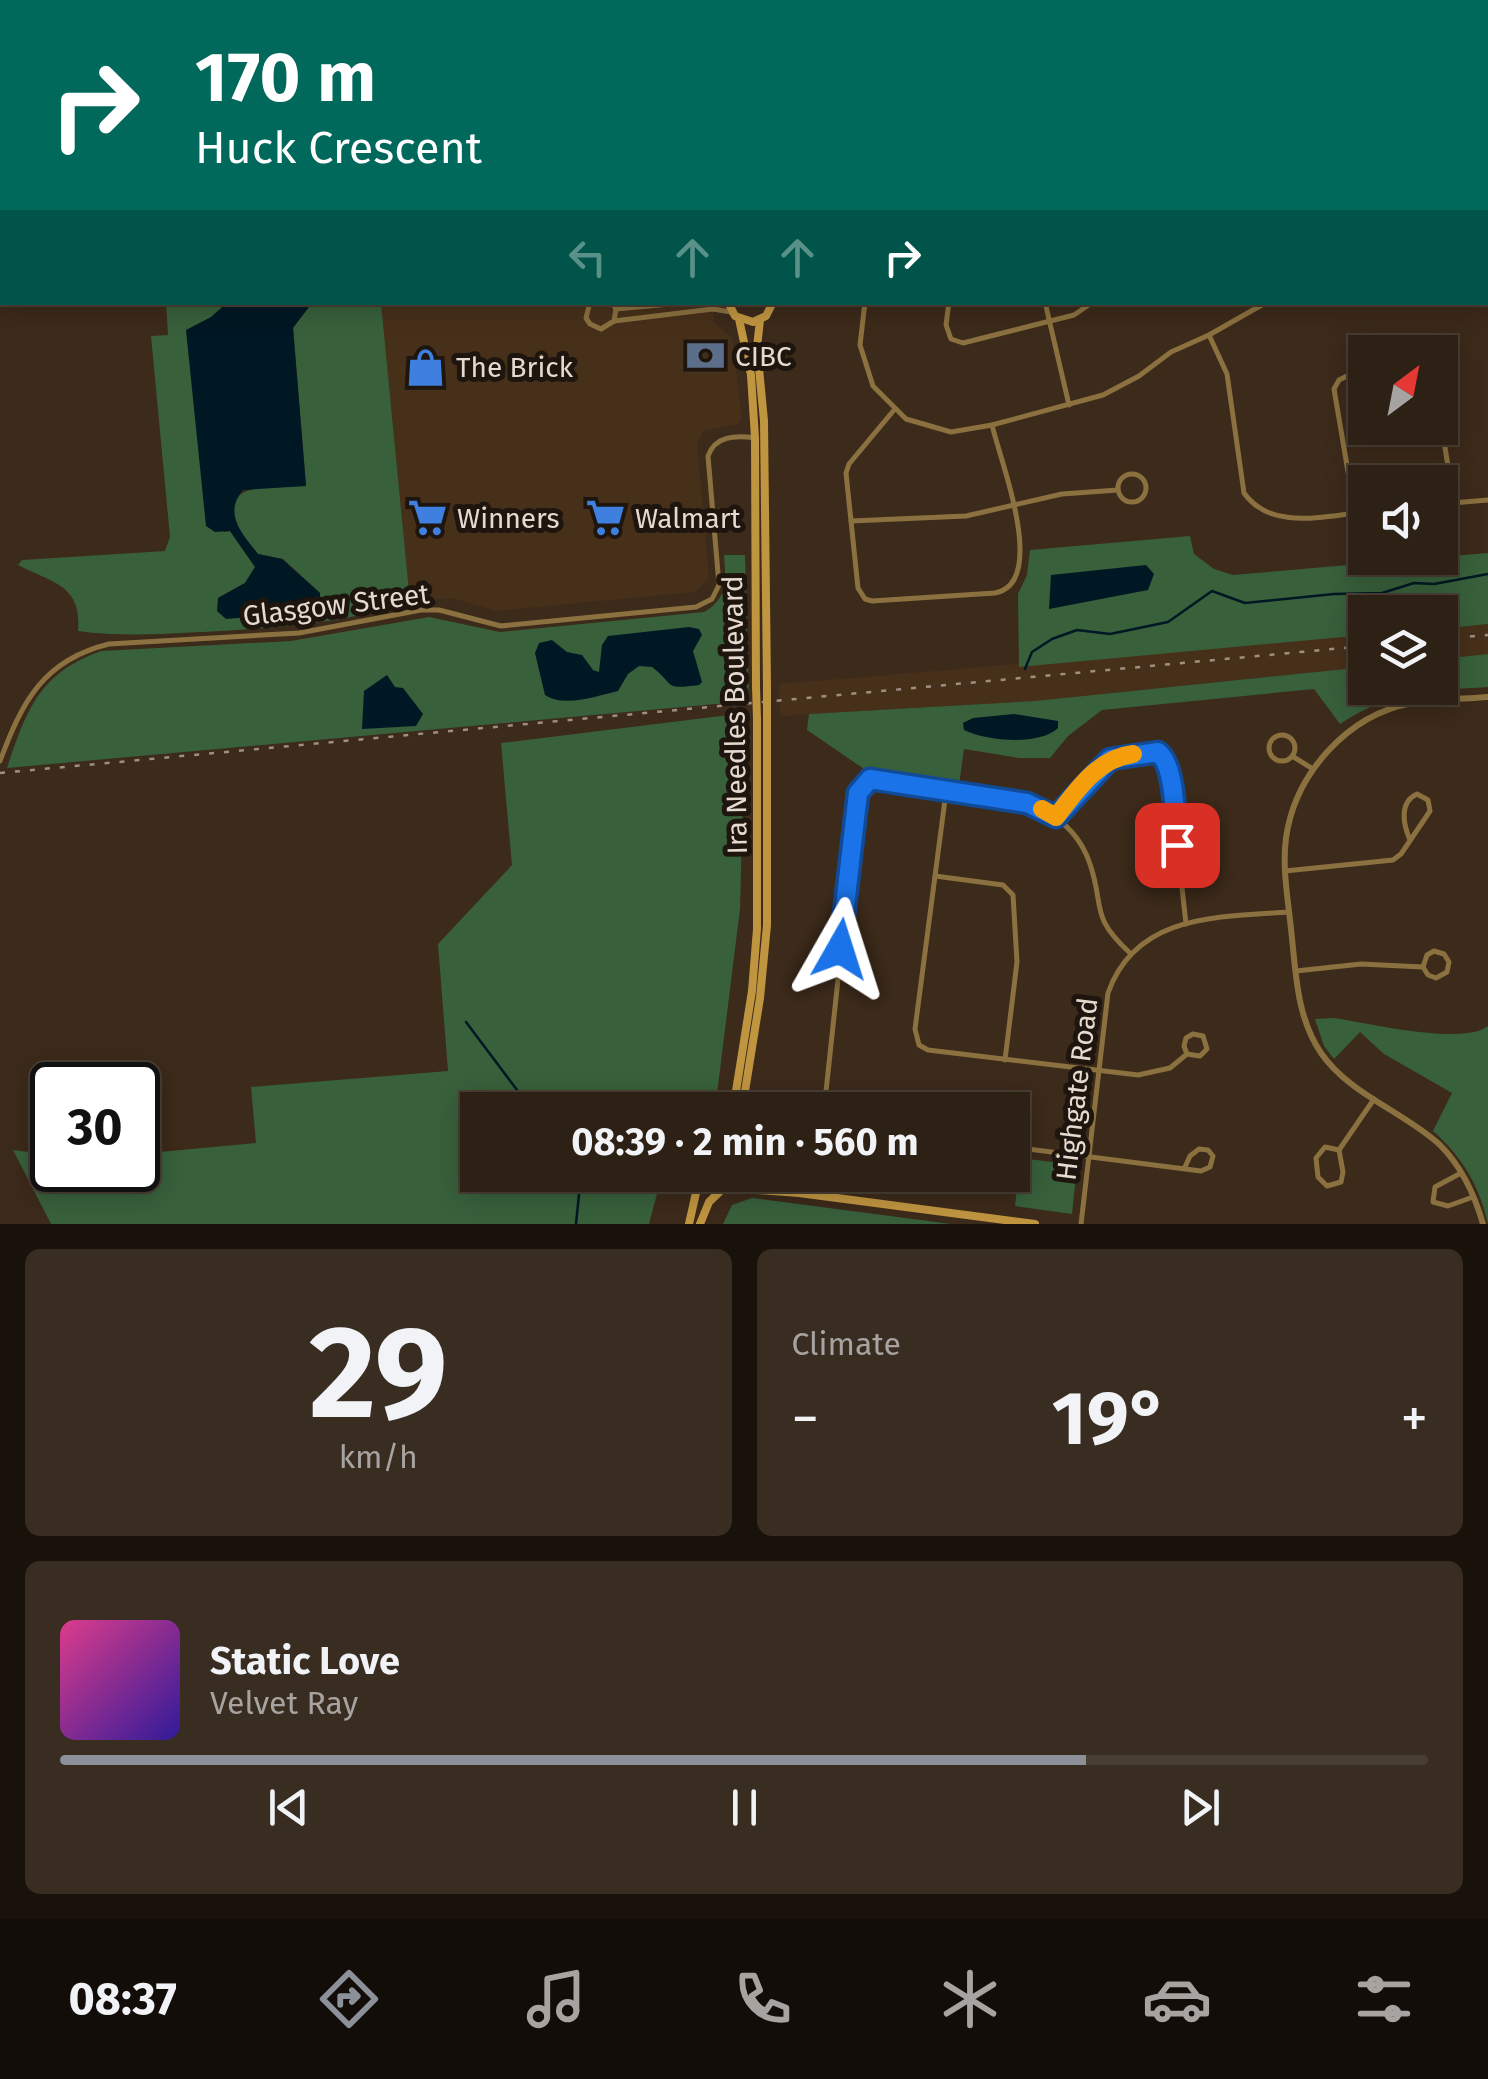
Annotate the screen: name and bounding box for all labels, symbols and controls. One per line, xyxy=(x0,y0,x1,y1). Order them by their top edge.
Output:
text: 170 m xyxy=(195,36,376,120)
icon: right xyxy=(30,40,160,170)
text: Huck Crescent xyxy=(195,121,482,175)
icon: left xyxy=(560,230,615,285)
icon: ahead xyxy=(665,230,720,285)
icon: ahead xyxy=(770,230,825,285)
icon: right xyxy=(875,230,930,285)
bank icon: CIBC xyxy=(684,335,726,377)
north arrow xyxy=(1348,335,1458,445)
map controls xyxy=(1348,335,1458,705)
place label: CIBC xyxy=(735,340,792,373)
shop icon: The Brick xyxy=(405,346,447,388)
place label: The Brick xyxy=(456,351,574,384)
button: sound xyxy=(1348,465,1458,575)
supermarket icon: Winners xyxy=(406,497,448,539)
supermarket icon: Walmart xyxy=(584,497,626,539)
place label: Winners xyxy=(457,502,560,535)
place label: Walmart xyxy=(635,502,741,535)
street label: Ira Needles Boulevard xyxy=(716,575,754,855)
street label: Glasgow Street xyxy=(241,577,432,633)
button: layers xyxy=(1348,595,1458,705)
pin xyxy=(1135,803,1220,888)
icon: arrive xyxy=(1150,818,1205,873)
position arrow xyxy=(788,897,892,1001)
street label: Highgate Road xyxy=(1049,996,1105,1182)
speed limit sign: 30 xyxy=(30,1062,160,1192)
text: 08:39 · 2 min · 560 m xyxy=(571,1119,919,1165)
text: 29 xyxy=(309,1295,448,1451)
text: Climate xyxy=(792,1325,901,1363)
text: 19° xyxy=(1052,1374,1168,1464)
text: − xyxy=(792,1386,819,1452)
text: + xyxy=(1401,1386,1428,1452)
text: km/h xyxy=(339,1438,418,1476)
text: Static Love xyxy=(210,1638,400,1684)
text: Velvet Ray xyxy=(210,1684,358,1722)
icon: previous xyxy=(261,1780,316,1835)
icon: pause xyxy=(717,1780,772,1835)
icon: next xyxy=(1173,1780,1228,1835)
icon: directions xyxy=(314,1964,384,2034)
icon: music xyxy=(521,1964,591,2034)
icon: phone xyxy=(728,1964,798,2034)
icon: climate xyxy=(935,1964,1005,2034)
icon: car xyxy=(1142,1964,1212,2034)
icon: filters xyxy=(1349,1964,1419,2034)
text: 08:37 xyxy=(69,1972,177,2026)

